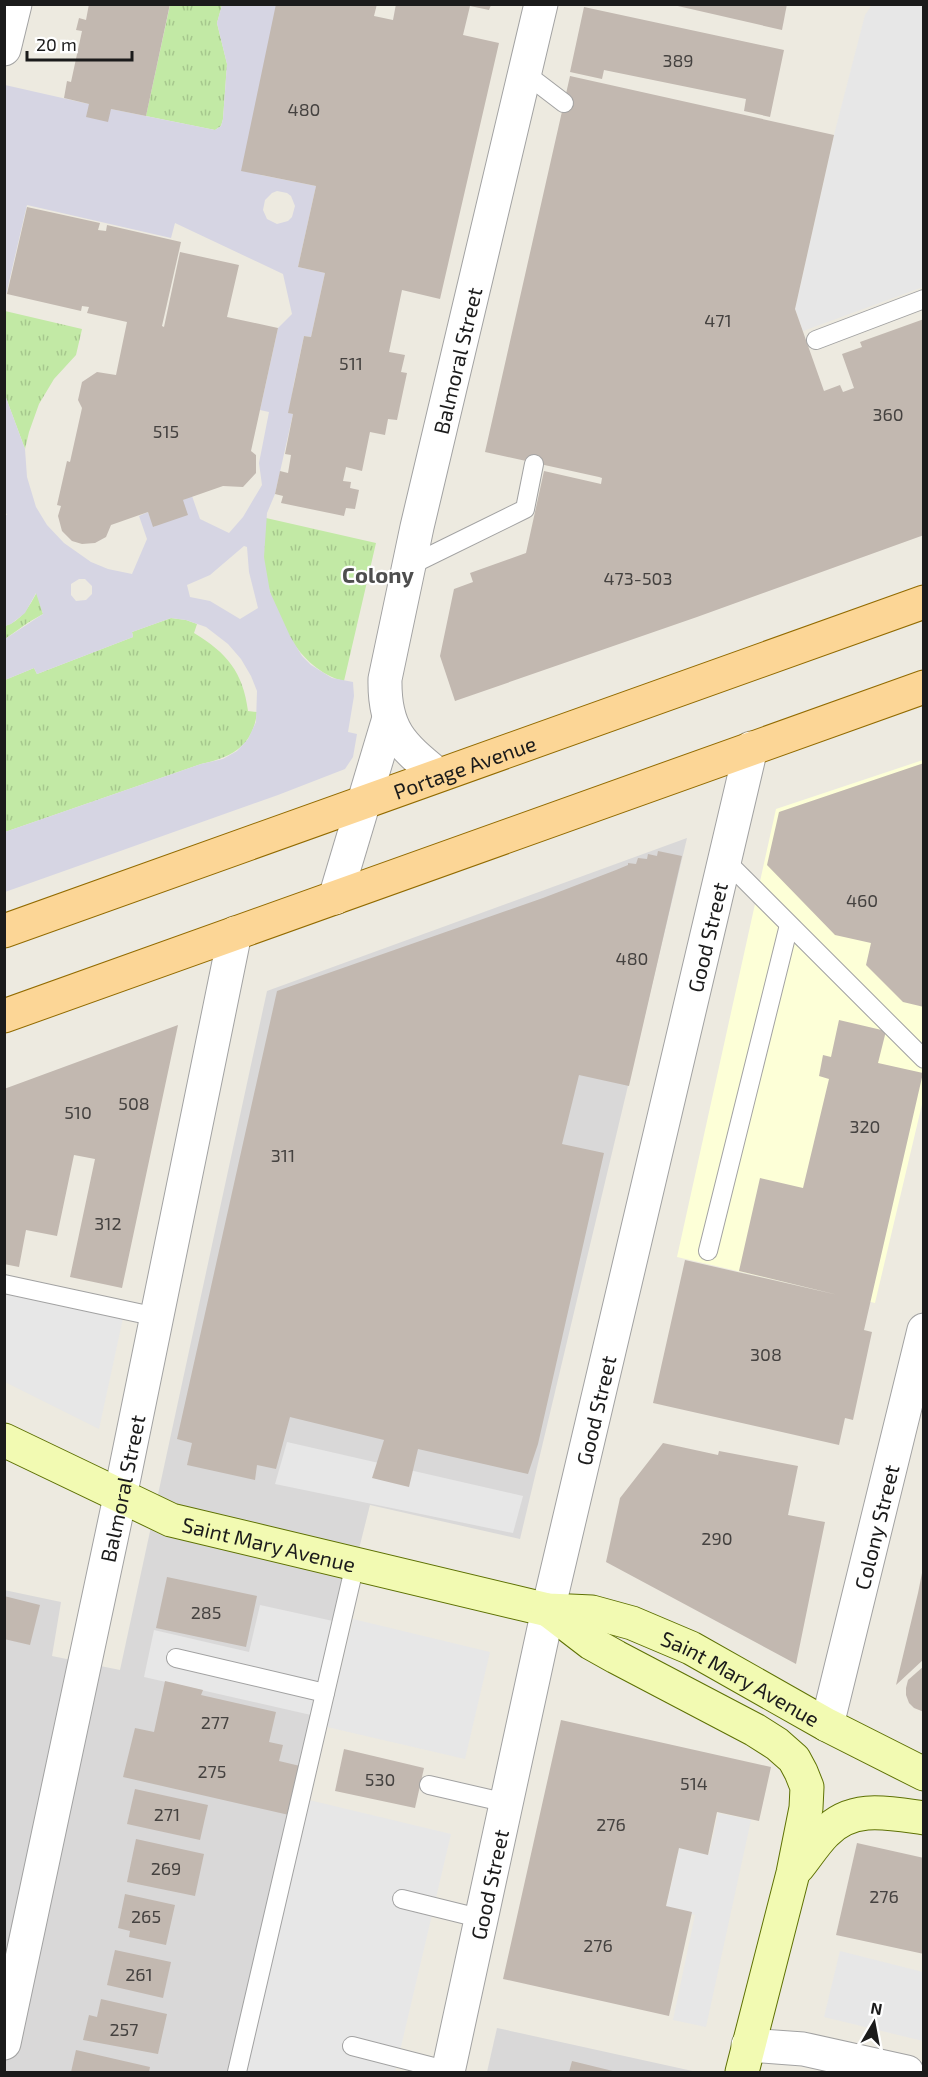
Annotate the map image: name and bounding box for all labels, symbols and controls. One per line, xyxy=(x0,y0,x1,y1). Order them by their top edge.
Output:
scale bar xyxy=(27,24,132,62)
text: 20 m xyxy=(36,33,77,55)
house number: 389 xyxy=(662,49,694,71)
house number: 480 xyxy=(288,98,320,120)
street label: Balmoral Street xyxy=(427,285,486,436)
house number: 471 xyxy=(704,309,732,331)
house number: 511 xyxy=(339,352,363,374)
house number: 360 xyxy=(872,403,904,425)
house number: 515 xyxy=(153,420,179,442)
district label: Colony xyxy=(342,561,414,588)
house number: 473-503 xyxy=(604,567,672,589)
street label: Portage Avenue xyxy=(390,729,539,803)
street label: Good Street xyxy=(681,880,731,995)
house number: 460 xyxy=(846,889,878,911)
house number: 480 xyxy=(616,947,648,969)
house number: 508 xyxy=(118,1092,150,1114)
house number: 510 xyxy=(64,1101,92,1123)
house number: 320 xyxy=(850,1115,880,1137)
house number: 311 xyxy=(271,1144,295,1166)
house number: 312 xyxy=(94,1212,122,1234)
house number: 308 xyxy=(750,1343,782,1365)
street label: Good Street xyxy=(570,1353,620,1468)
street label: Balmoral Street xyxy=(94,1412,149,1564)
street label: Colony Street xyxy=(848,1462,903,1592)
street label: Saint Mary Avenue xyxy=(180,1511,358,1576)
house number: 290 xyxy=(701,1527,733,1549)
house number: 285 xyxy=(191,1601,221,1623)
street label: Saint Mary Avenue xyxy=(658,1624,824,1731)
house number: 277 xyxy=(201,1711,229,1733)
house number: 275 xyxy=(198,1760,226,1782)
house number: 530 xyxy=(365,1768,395,1790)
house number: 514 xyxy=(680,1772,708,1794)
house number: 271 xyxy=(154,1803,180,1825)
house number: 276 xyxy=(596,1813,626,1835)
street label: Good Street xyxy=(465,1827,513,1942)
house number: 269 xyxy=(151,1857,181,1879)
house number: 276 xyxy=(869,1885,899,1907)
house number: 265 xyxy=(131,1905,161,1927)
house number: 276 xyxy=(583,1934,613,1956)
house number: 261 xyxy=(125,1963,153,1985)
north arrow xyxy=(844,1993,904,2053)
text: N xyxy=(869,1997,884,2018)
house number: 257 xyxy=(110,2018,138,2040)

